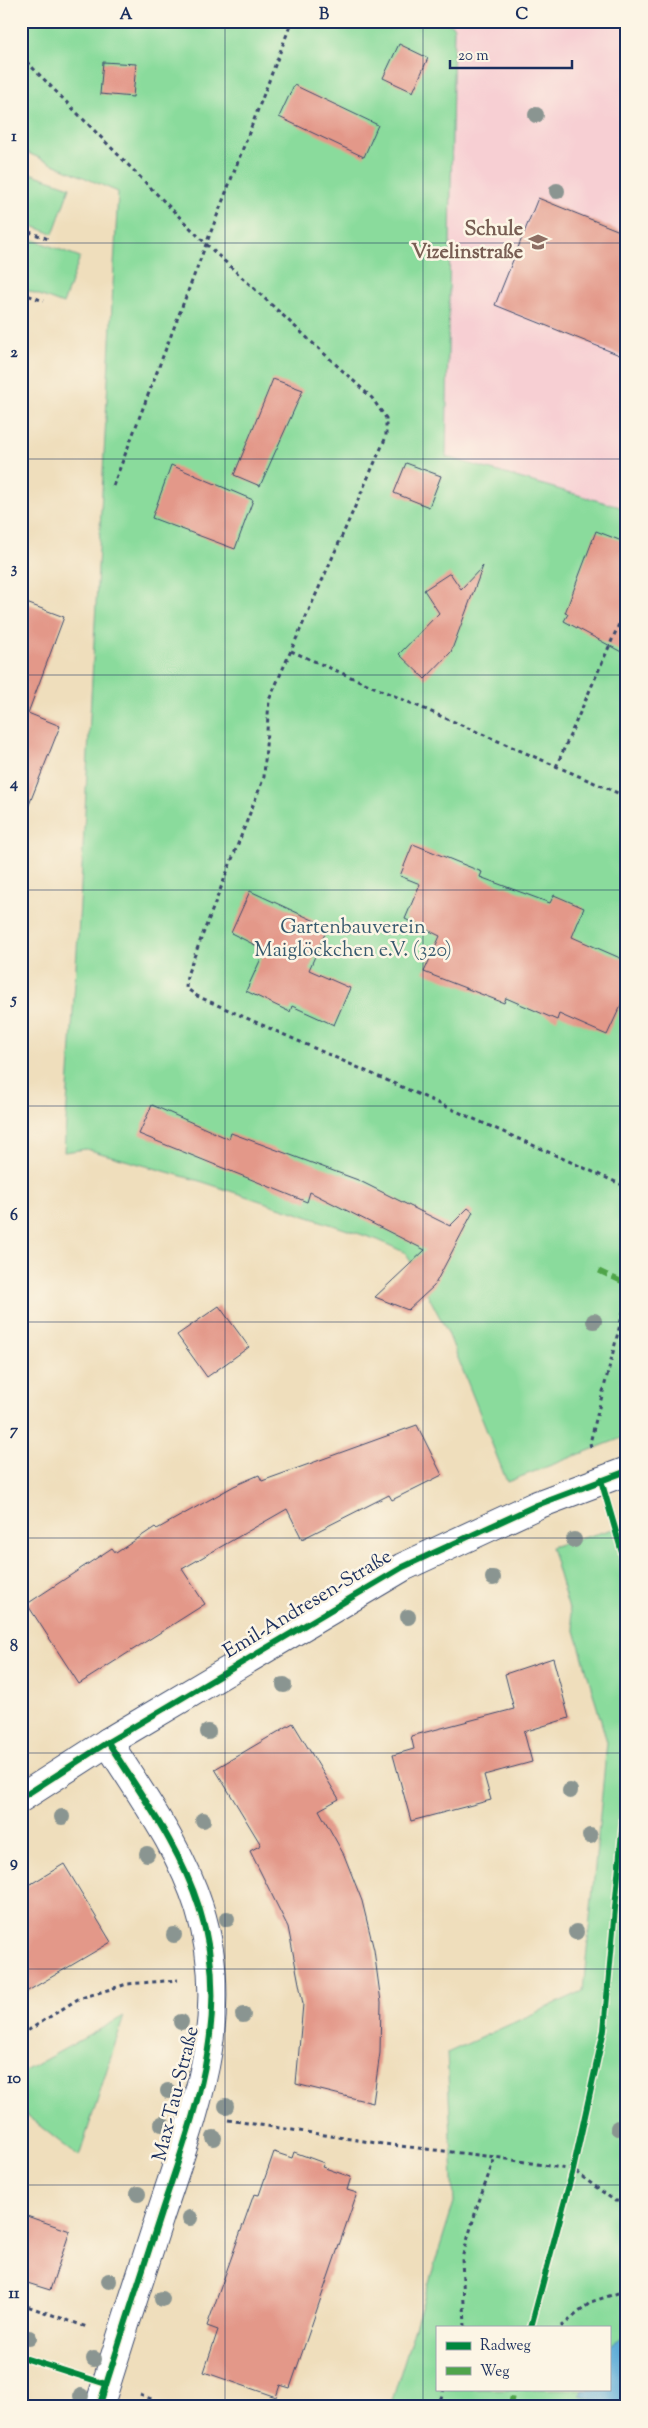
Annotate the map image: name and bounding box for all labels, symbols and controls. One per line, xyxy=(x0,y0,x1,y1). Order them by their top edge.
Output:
text: A xyxy=(120,4,133,27)
text: B xyxy=(319,4,329,27)
text: C xyxy=(516,4,529,27)
scale bar xyxy=(450,38,573,70)
text: 20 m xyxy=(458,46,489,67)
text: 1 xyxy=(11,126,17,149)
place label: Schule Vizelinstraße xyxy=(411,216,523,268)
school or university icon: Schule Vizelinstraße xyxy=(527,231,549,253)
text: 2 xyxy=(10,342,18,365)
text: 3 xyxy=(11,558,18,581)
text: 4 xyxy=(9,773,18,796)
park label: Gartenbauverein Maiglöckchen e.V. (320) xyxy=(254,914,452,966)
text: 5 xyxy=(9,989,17,1012)
text: 6 xyxy=(10,1205,18,1228)
text: 7 xyxy=(10,1420,19,1443)
street label: Emil-Andresen-Straße xyxy=(218,1543,398,1667)
text: 8 xyxy=(10,1636,18,1659)
text: 9 xyxy=(10,1852,18,1875)
street label: Max-Tau-Straße xyxy=(146,2023,208,2165)
text: 10 xyxy=(7,2068,21,2091)
text: 11 xyxy=(9,2283,20,2306)
legend xyxy=(436,2326,610,2390)
text: Radweg xyxy=(480,2336,531,2357)
text: Weg xyxy=(480,2362,510,2383)

